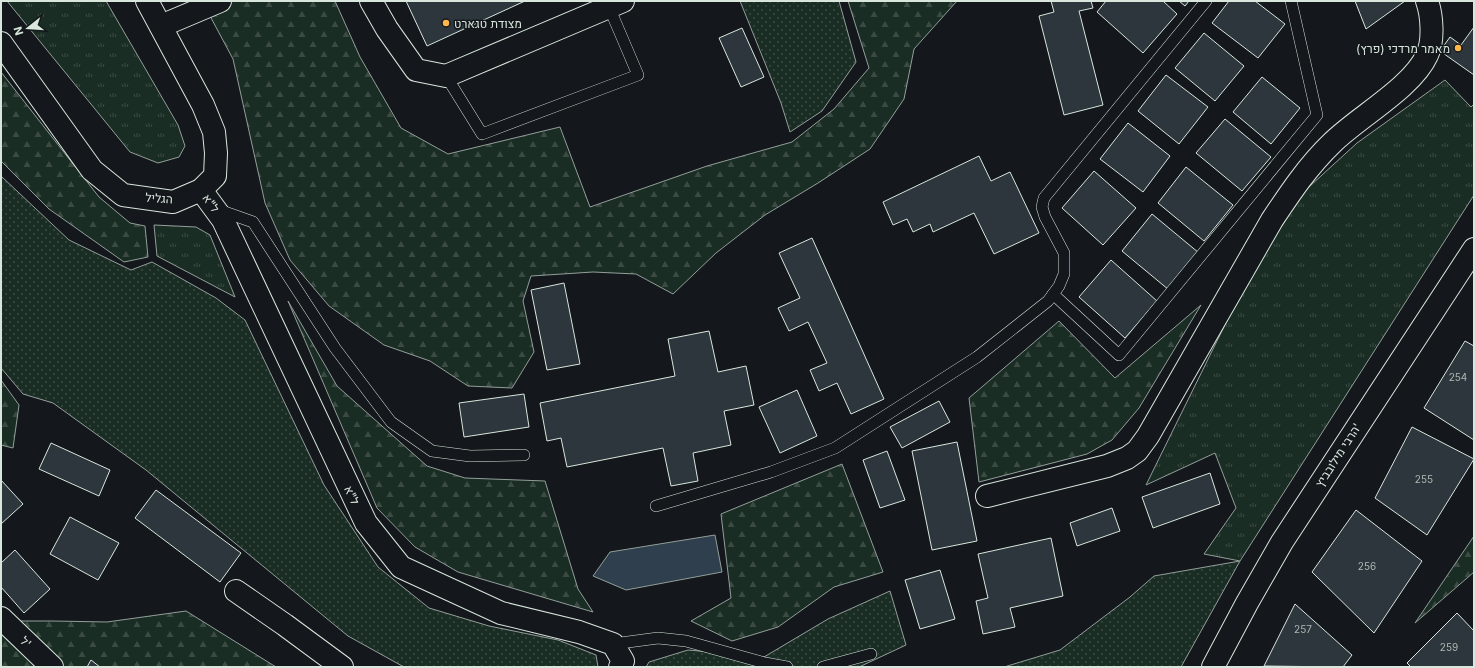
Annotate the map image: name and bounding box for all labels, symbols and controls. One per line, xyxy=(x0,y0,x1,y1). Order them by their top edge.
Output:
north arrow xyxy=(8,8,48,48)
place label: מצודת טגארט xyxy=(454,16,522,31)
marker: מצודת טגארט xyxy=(441,18,451,28)
text: N xyxy=(11,25,26,37)
place label: מאמר מרדכי (פרץ) xyxy=(1356,41,1450,56)
marker: מאמר מרדכי (פרץ) xyxy=(1453,43,1463,53)
street label: הגליל xyxy=(145,190,173,206)
street label: ל"א xyxy=(199,191,223,215)
house number: 254 xyxy=(1449,371,1467,383)
street label: הרבי מילובביץ' xyxy=(1312,420,1364,490)
house number: 255 xyxy=(1415,473,1433,485)
street label: ל"א xyxy=(341,483,363,507)
house number: 256 xyxy=(1358,560,1376,572)
house number: 257 xyxy=(1294,623,1312,635)
street label: ל' xyxy=(17,633,35,651)
house number: 259 xyxy=(1440,641,1458,653)

